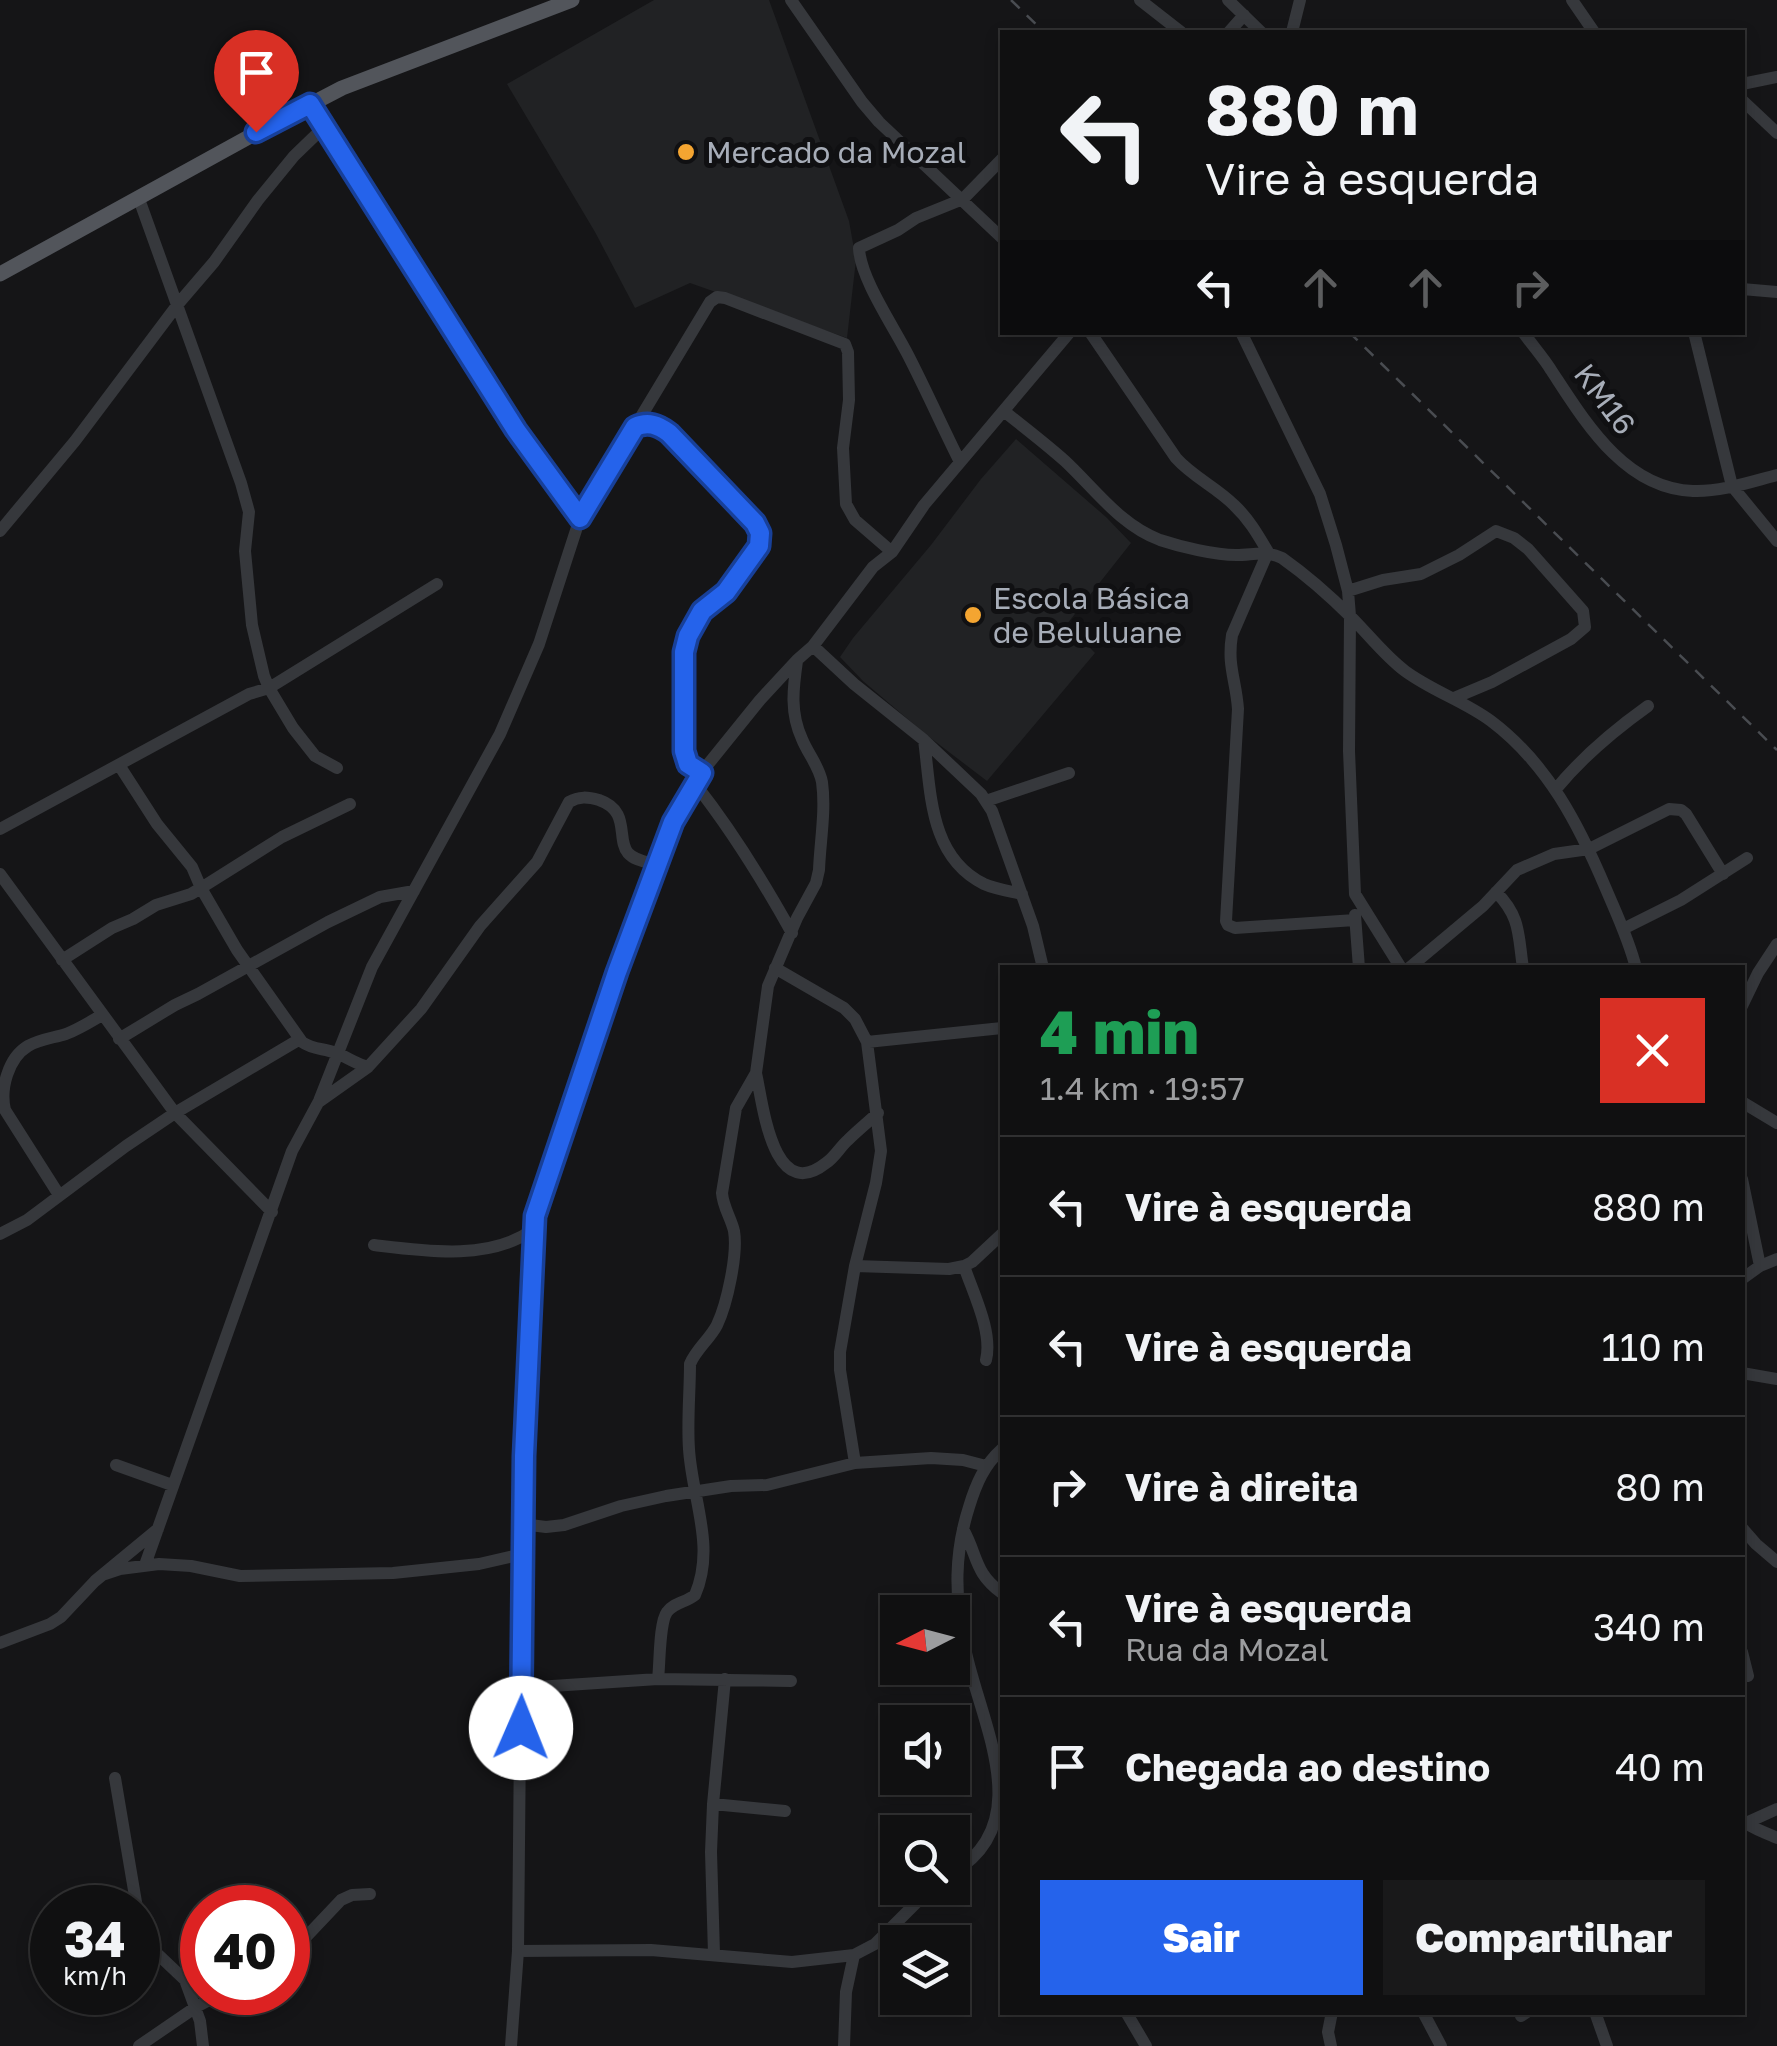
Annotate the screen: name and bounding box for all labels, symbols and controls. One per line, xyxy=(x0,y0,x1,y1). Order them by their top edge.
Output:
pin xyxy=(214,30,299,133)
icon: arrive xyxy=(229,45,284,100)
text: 880 m xyxy=(1205,66,1419,150)
icon: left xyxy=(1040,70,1170,200)
place label: Mercado da Mozal xyxy=(706,134,966,170)
marker: Mercado da Mozal xyxy=(675,141,697,163)
text: Vire à esquerda xyxy=(1205,151,1540,205)
icon: left xyxy=(1188,260,1243,315)
icon: ahead xyxy=(1293,260,1348,315)
icon: ahead xyxy=(1398,260,1453,315)
icon: right xyxy=(1503,260,1558,315)
street label: KM16 xyxy=(1567,357,1643,441)
place label: Escola Básica de Beluluane xyxy=(993,580,1190,650)
marker: Escola Básica de Beluluane xyxy=(962,604,984,626)
text: 4 min xyxy=(1040,995,1199,1067)
button: close xyxy=(1600,998,1705,1103)
text: 1.4 km · 19:57 xyxy=(1040,1069,1245,1107)
icon: left xyxy=(1040,1179,1095,1234)
text: Vire à esquerda xyxy=(1125,1184,1412,1229)
text: 880 m xyxy=(1592,1184,1705,1229)
icon: left xyxy=(1040,1319,1095,1374)
text: Vire à esquerda xyxy=(1125,1324,1412,1369)
text: 110 m xyxy=(1601,1324,1705,1369)
icon: right xyxy=(1040,1459,1095,1514)
text: Vire à direita xyxy=(1125,1464,1358,1509)
text: 80 m xyxy=(1615,1464,1705,1509)
text: Vire à esquerda xyxy=(1125,1585,1412,1630)
north arrow xyxy=(880,1595,970,1685)
map controls xyxy=(880,1595,970,2015)
icon: left xyxy=(1040,1599,1095,1654)
text: 340 m xyxy=(1593,1604,1705,1649)
text: Rua da Mozal xyxy=(1125,1630,1329,1668)
position arrow xyxy=(469,1676,573,1780)
button: sound xyxy=(880,1705,970,1795)
icon: arrive xyxy=(1040,1739,1095,1794)
text: Chegada ao destino xyxy=(1125,1744,1490,1789)
text: 40 m xyxy=(1615,1744,1705,1789)
button: search xyxy=(880,1815,970,1905)
button: Sair xyxy=(1040,1880,1363,1995)
button: Compartilhar xyxy=(1383,1880,1705,1995)
speed limit sign: 40 xyxy=(180,1885,310,2015)
text: 34 xyxy=(64,1908,126,1968)
button: layers xyxy=(880,1925,970,2015)
text: km/h xyxy=(63,1960,127,1991)

